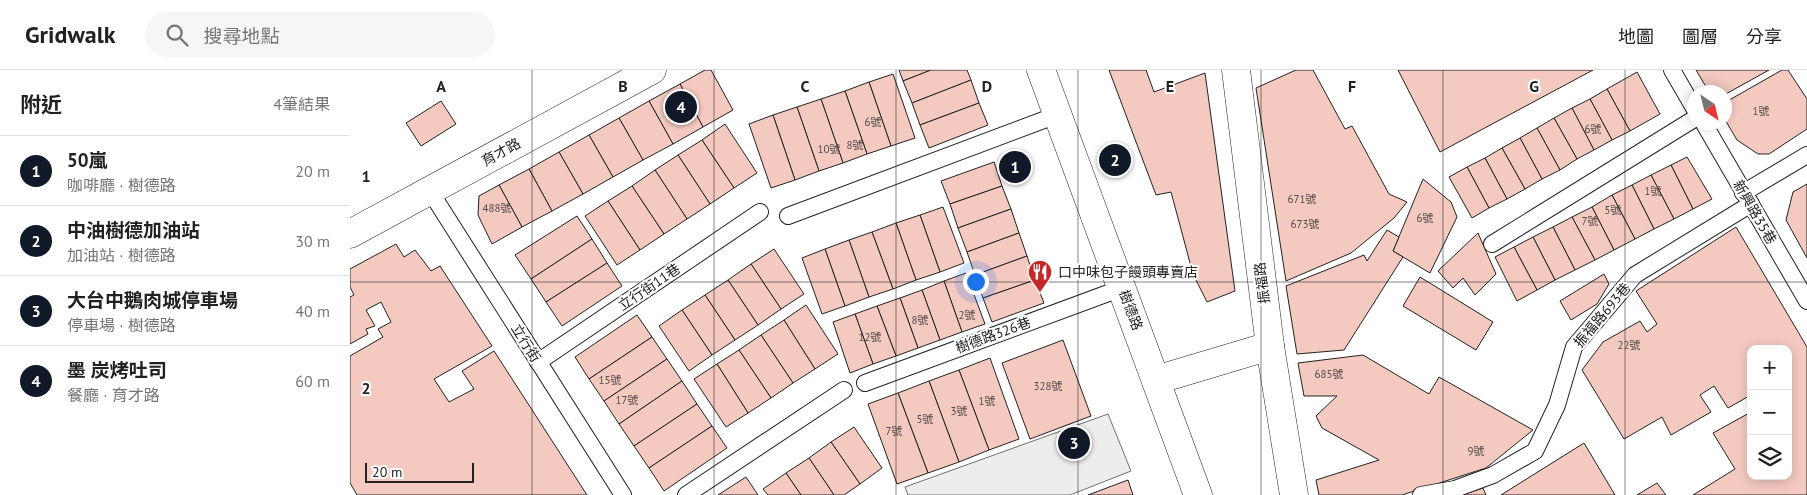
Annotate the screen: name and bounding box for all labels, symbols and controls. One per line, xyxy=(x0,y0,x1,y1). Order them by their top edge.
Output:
search box xyxy=(145,12,495,57)
text: Gridwalk xyxy=(25,19,115,50)
icon: search xyxy=(163,21,191,49)
text: 搜尋地點 xyxy=(203,24,280,48)
text: 地圖 xyxy=(1618,25,1654,48)
text: 圖層 xyxy=(1682,25,1718,48)
text: 分享 xyxy=(1746,25,1782,48)
text: A xyxy=(436,76,446,96)
text: B xyxy=(618,76,628,96)
text: C xyxy=(801,76,810,96)
text: D xyxy=(982,76,992,96)
text: E xyxy=(1166,76,1174,96)
text: F xyxy=(1348,76,1356,96)
text: G xyxy=(1529,76,1539,96)
north arrow xyxy=(1687,85,1732,130)
pin: 4 xyxy=(665,88,697,126)
text: 附近 xyxy=(20,91,62,118)
text: 4筆結果 xyxy=(273,94,330,114)
house number: 1號 xyxy=(1753,104,1770,118)
house number: 6號 xyxy=(865,115,882,129)
house number: 6號 xyxy=(1585,122,1602,136)
street label: 育才路 xyxy=(478,134,524,170)
house number: 8號 xyxy=(847,138,864,152)
pin: 2 xyxy=(1099,141,1131,179)
house number: 10號 xyxy=(818,142,841,156)
text: 50嵐 xyxy=(67,148,108,172)
pin: 1 xyxy=(999,148,1031,186)
text: 1 xyxy=(31,161,41,181)
text: 20 m xyxy=(295,161,330,181)
text: 1 xyxy=(361,166,371,186)
text: 咖啡廳 · 樹德路 xyxy=(67,175,176,195)
street label: 新興路35巷 xyxy=(1729,177,1781,247)
house number: 1號 xyxy=(1645,184,1662,198)
house number: 671號 xyxy=(1288,192,1317,206)
house number: 488號 xyxy=(483,201,512,215)
house number: 5號 xyxy=(1605,203,1622,217)
house number: 6號 xyxy=(1417,211,1434,225)
house number: 7號 xyxy=(1582,214,1599,228)
house number: 673號 xyxy=(1291,217,1320,231)
text: 中油樹德加油站 xyxy=(67,218,200,242)
text: 2 xyxy=(31,231,41,251)
text: 30 m xyxy=(295,231,330,251)
text: 加油站 · 樹德路 xyxy=(67,245,176,265)
restaurant icon: 口中味包子饅頭專賣店 xyxy=(1027,259,1053,293)
street label: 立行街11巷 xyxy=(614,260,684,314)
street label: 振福路 xyxy=(1251,261,1273,305)
place label: 口中味包子饅頭專賣店 xyxy=(1058,263,1198,281)
your location xyxy=(963,269,989,295)
street label: 振福路693巷 xyxy=(1570,279,1634,351)
street label: 樹德路 xyxy=(1115,287,1147,333)
text: 大台中鵝肉城停車場 xyxy=(67,288,238,312)
text: 3 xyxy=(31,301,41,321)
text: 40 m xyxy=(295,301,330,321)
house number: 2號 xyxy=(959,308,976,322)
house number: 8號 xyxy=(912,313,929,327)
street label: 樹德路326巷 xyxy=(953,313,1033,357)
text: 停車場 · 樹德路 xyxy=(67,315,176,335)
street label: 立行街 xyxy=(507,320,545,366)
house number: 12號 xyxy=(859,330,882,344)
house number: 22號 xyxy=(1618,338,1641,352)
map controls xyxy=(1747,345,1792,480)
button: + xyxy=(1747,345,1792,390)
text: 墨 炭烤吐司 xyxy=(67,358,167,382)
house number: 685號 xyxy=(1315,367,1344,381)
text: 4 xyxy=(31,371,41,391)
text: 60 m xyxy=(295,371,330,391)
house number: 15號 xyxy=(599,373,622,387)
text: 2 xyxy=(361,378,371,398)
house number: 328號 xyxy=(1034,379,1063,393)
text: 餐廳 · 育才路 xyxy=(67,385,160,405)
button: − xyxy=(1747,390,1792,435)
house number: 17號 xyxy=(616,393,639,407)
house number: 1號 xyxy=(979,394,996,408)
house number: 3號 xyxy=(951,404,968,418)
house number: 5號 xyxy=(917,412,934,426)
house number: 7號 xyxy=(886,424,903,438)
pin: 3 xyxy=(1058,424,1090,462)
button: layers xyxy=(1747,435,1792,480)
house number: 9號 xyxy=(1468,444,1485,458)
scale bar xyxy=(365,460,474,483)
text: 20 m xyxy=(372,463,402,481)

